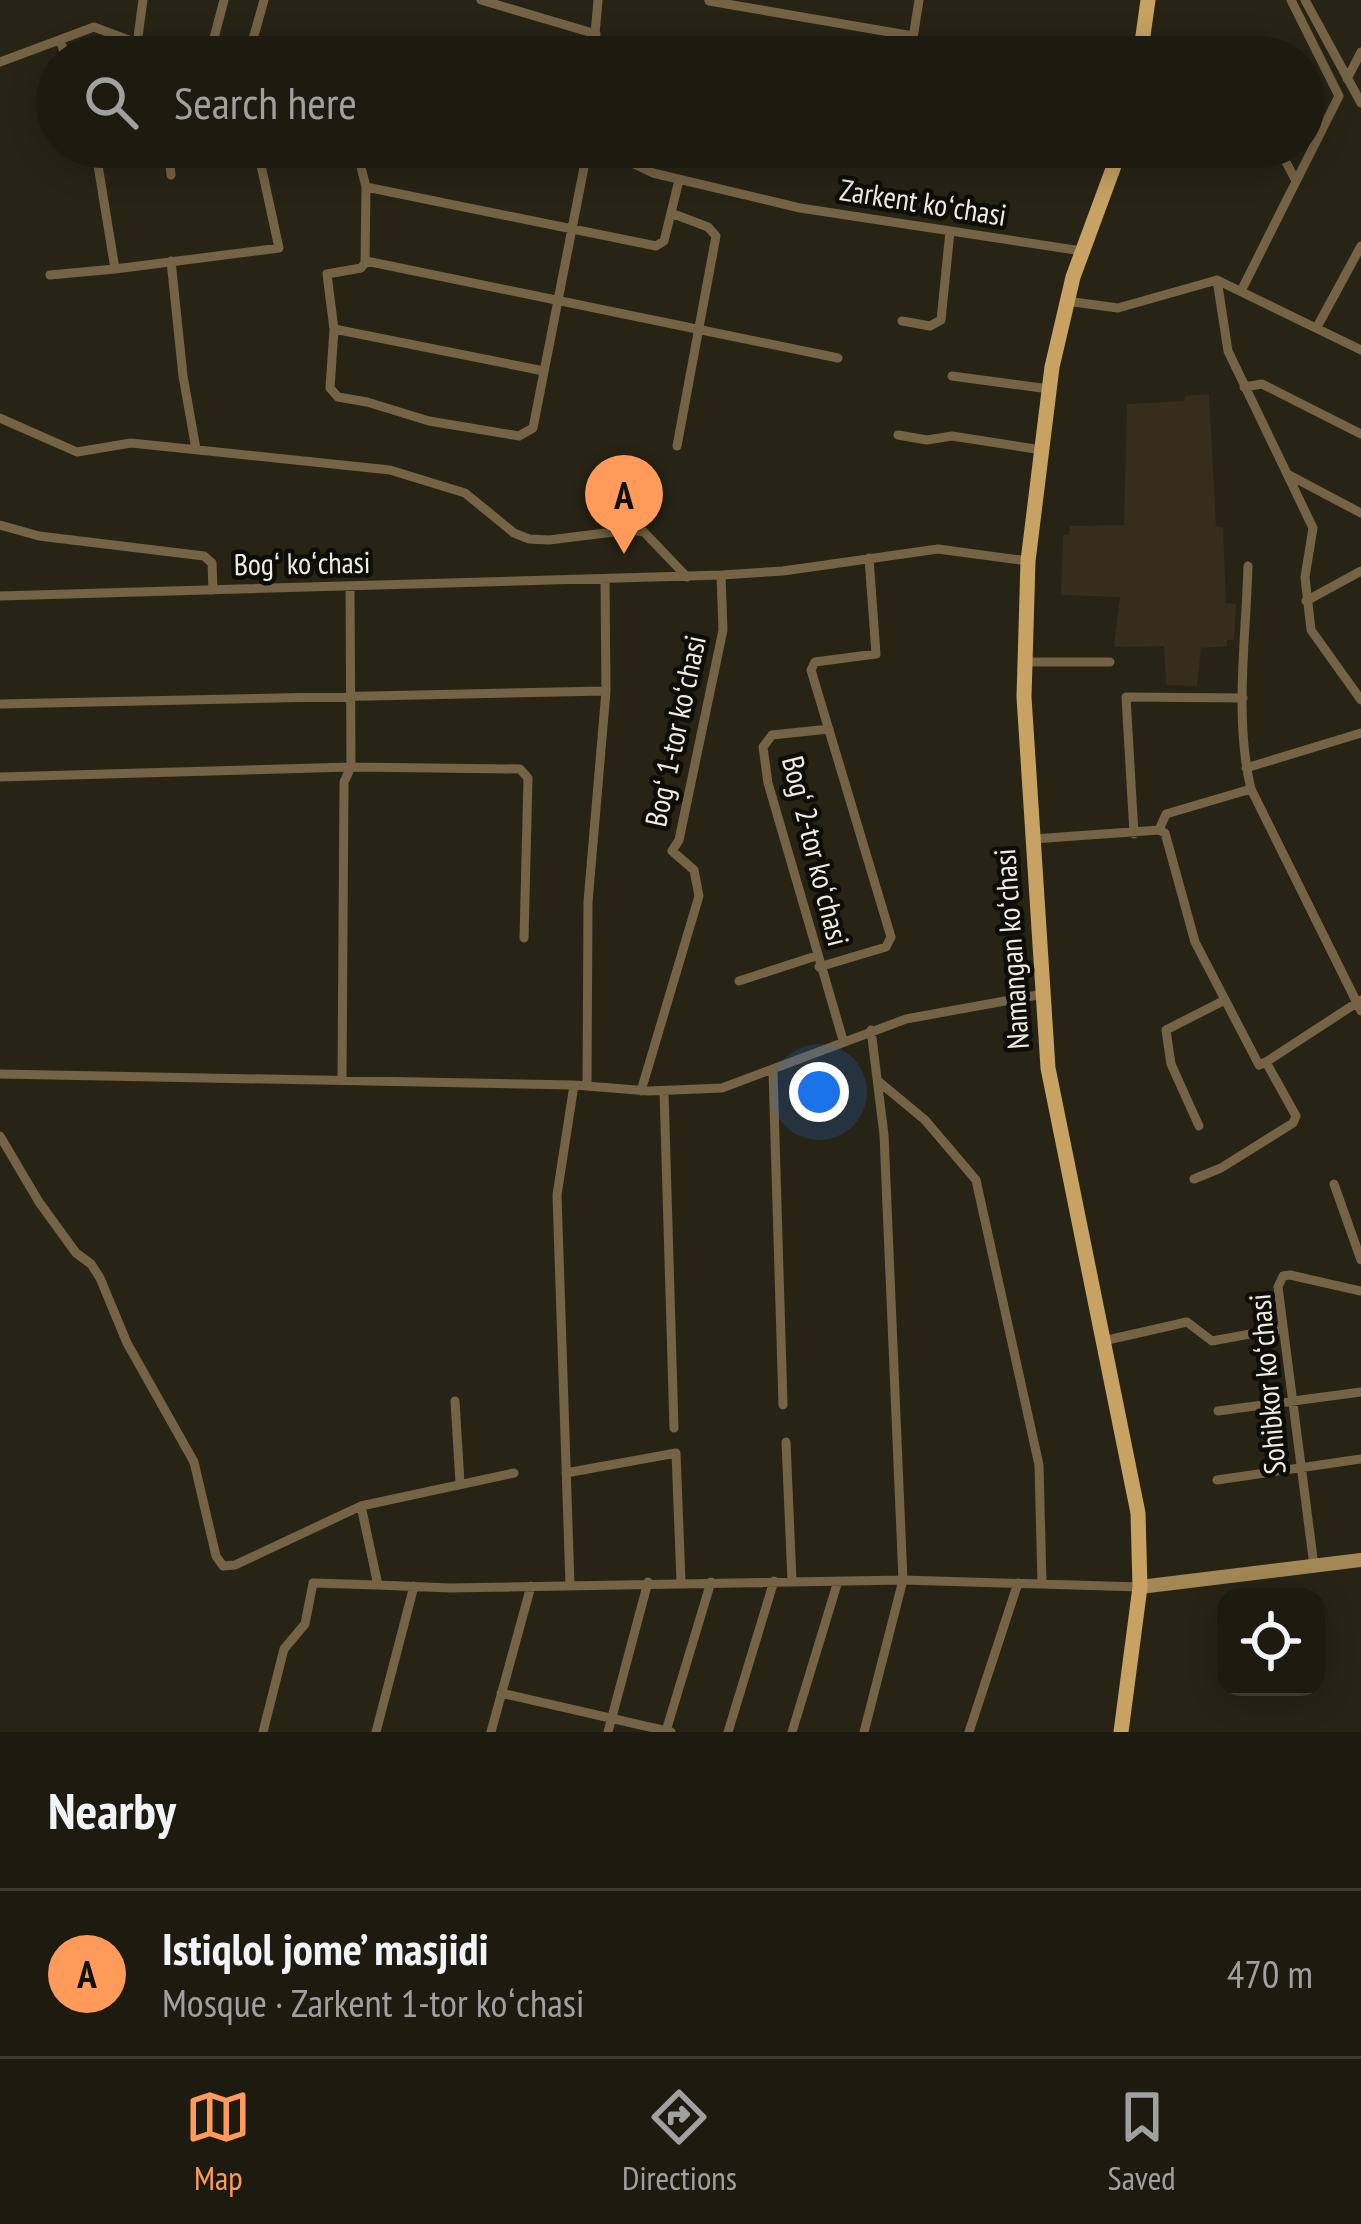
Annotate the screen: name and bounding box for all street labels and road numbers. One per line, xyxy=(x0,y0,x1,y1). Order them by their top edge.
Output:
street label: Zarkent koʻchasi xyxy=(837,169,1009,234)
street label: Bogʻ koʻchasi xyxy=(233,542,371,583)
street label: Bogʻ 1-tor koʻchasi xyxy=(635,632,714,830)
street label: Bogʻ 2-tor koʻchasi xyxy=(774,752,859,950)
street label: Namangan koʻchasi xyxy=(984,848,1037,1051)
street label: Sohibkor koʻchasi xyxy=(1239,1292,1294,1476)

